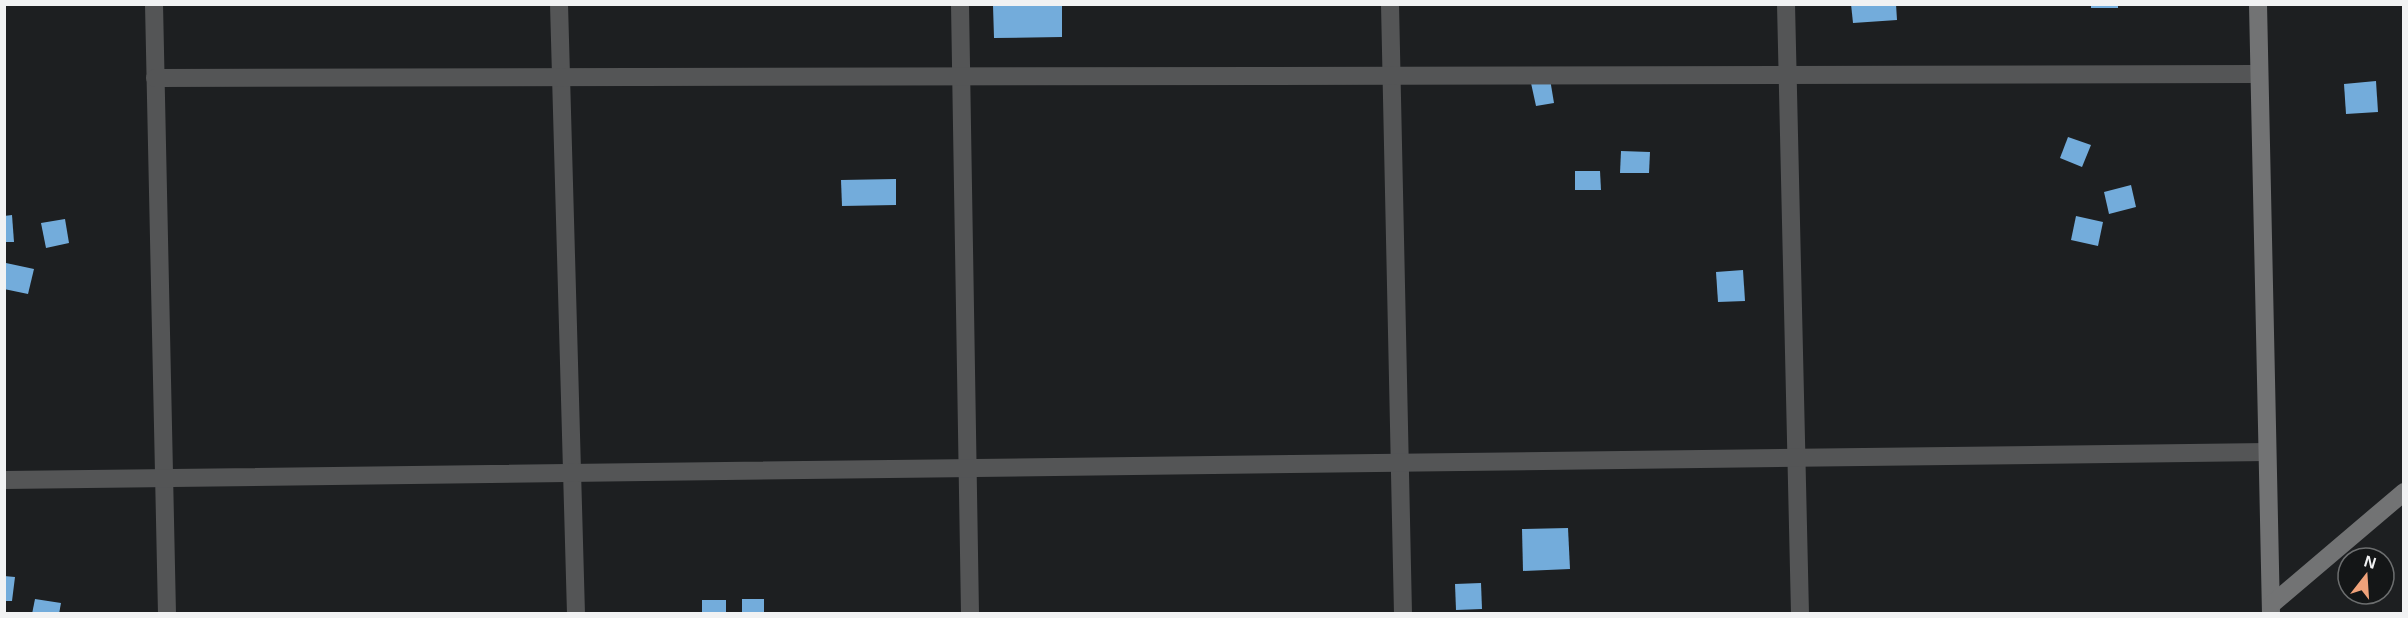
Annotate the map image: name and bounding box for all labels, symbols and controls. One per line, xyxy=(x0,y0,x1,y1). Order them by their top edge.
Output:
north arrow xyxy=(2336,546,2396,606)
text: N xyxy=(2362,552,2378,572)

